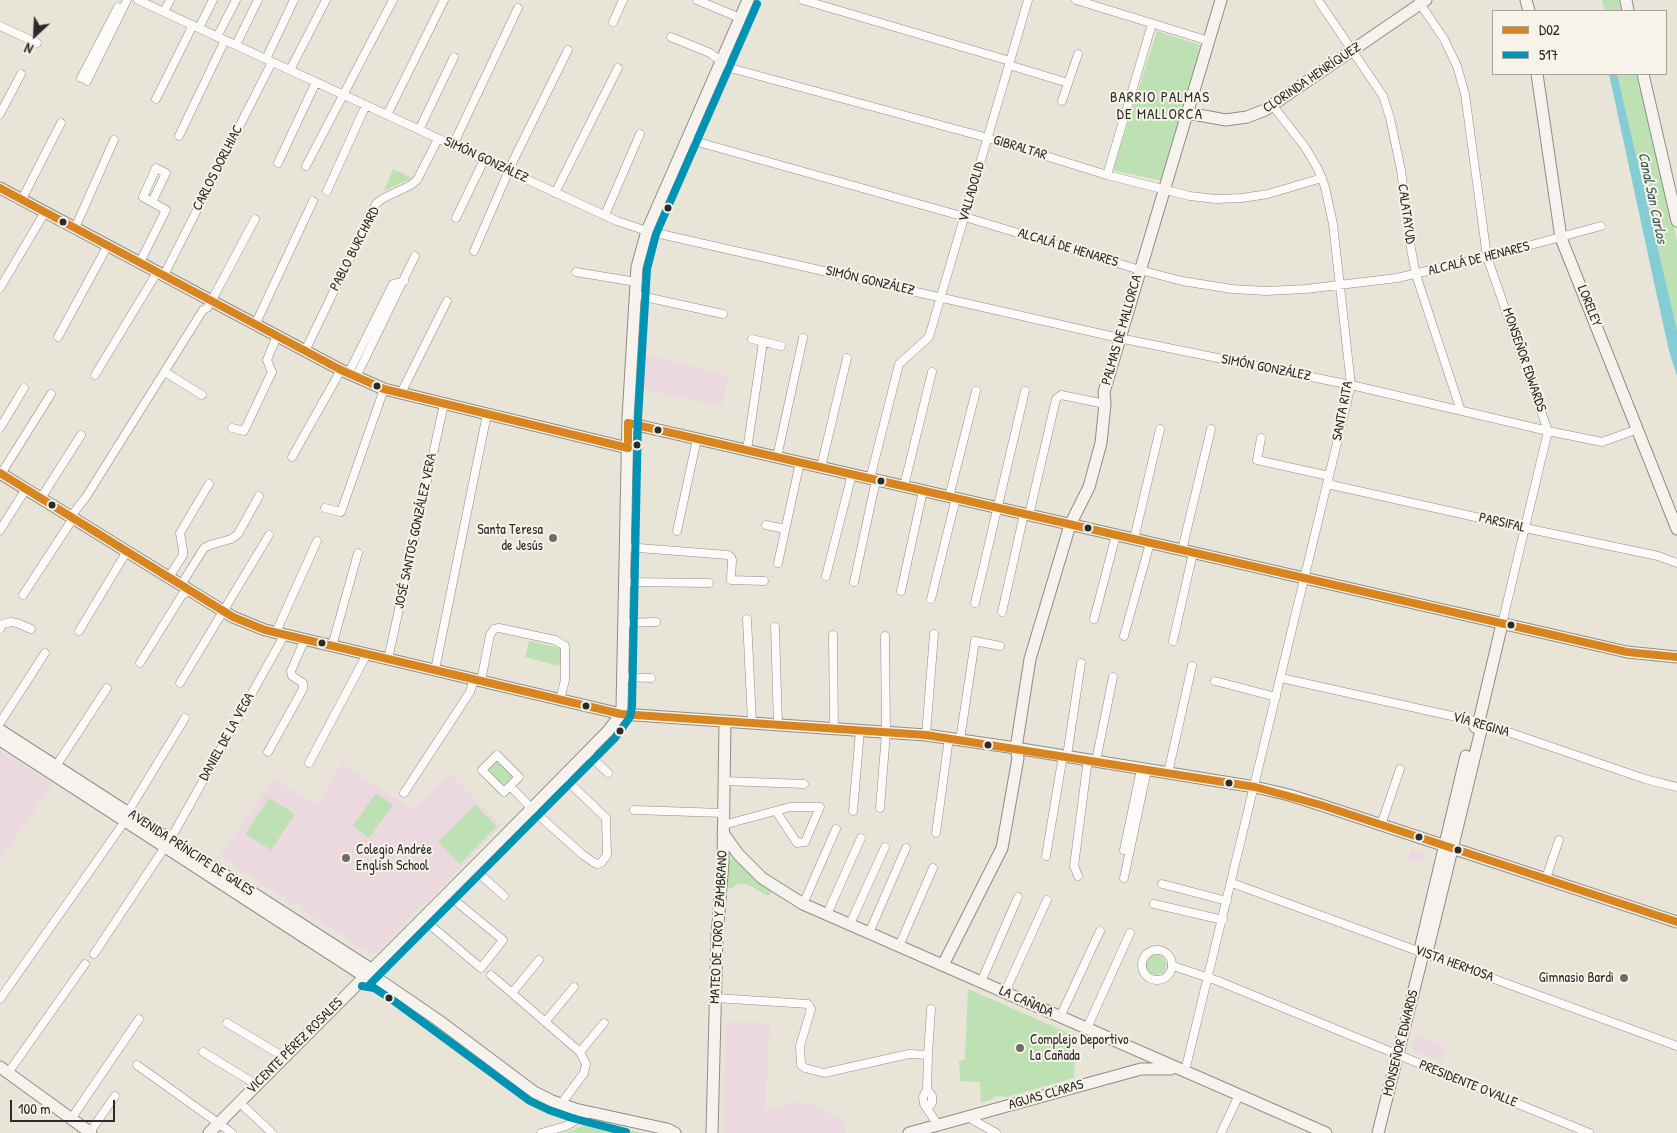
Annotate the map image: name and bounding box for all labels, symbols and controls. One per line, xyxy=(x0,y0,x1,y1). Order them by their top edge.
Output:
north arrow xyxy=(10,10,60,60)
legend xyxy=(1492,10,1667,75)
text: D02 xyxy=(1539,19,1560,40)
text: N xyxy=(21,39,36,59)
street label: CLORINDA HENRÍQUEZ xyxy=(1260,39,1364,117)
text: 517 xyxy=(1539,44,1558,65)
district label: BARRIO PALMAS DE MALLORCA xyxy=(1108,89,1212,124)
street label: CARLOS DORLHIAC xyxy=(189,122,247,214)
street label: GIBRALTAR xyxy=(991,132,1049,164)
street label: SIMÓN GONZÁLEZ xyxy=(441,133,531,187)
water label: Canal San Carlos xyxy=(1634,151,1670,245)
street label: VALLADOLID xyxy=(955,160,989,224)
street label: CALATAYUD xyxy=(1393,183,1419,245)
unlabelled marker xyxy=(663,203,673,213)
street label: PABLO BURCHARD xyxy=(327,204,383,294)
unlabelled marker xyxy=(58,217,68,227)
street label: ALCALÁ DE HENARES xyxy=(1016,225,1120,271)
street label: ALCALÁ DE HENARES xyxy=(1427,238,1531,280)
street label: SIMÓN GONZÁLEZ xyxy=(824,263,916,299)
street label: PALMAS DE MALLORCA xyxy=(1098,273,1146,387)
street label: LORELEY xyxy=(1573,283,1605,329)
street label: MONSEÑOR EDWARDS xyxy=(1498,306,1550,414)
street label: SIMÓN GONZÁLEZ xyxy=(1220,351,1312,385)
street label: SANTA RITA xyxy=(1329,380,1357,442)
unlabelled marker xyxy=(372,381,382,391)
unlabelled marker xyxy=(653,425,663,435)
unlabelled marker xyxy=(632,440,642,450)
street label: JOSÉ SANTOS GONZÁLEZ VERA xyxy=(391,452,441,610)
unlabelled marker xyxy=(876,476,886,486)
unlabelled marker xyxy=(47,500,57,510)
street label: PARSIFAL xyxy=(1477,510,1527,536)
place label: Santa Teresa de Jesús xyxy=(477,522,543,554)
unlabelled marker xyxy=(1083,523,1093,533)
marker: Santa Teresa de Jesús xyxy=(547,532,559,544)
unlabelled marker xyxy=(1506,620,1516,630)
unlabelled marker xyxy=(317,638,327,648)
street label: DANIEL DE LA VEGA xyxy=(196,690,258,784)
unlabelled marker xyxy=(581,701,591,711)
street label: VÍA REGINA xyxy=(1451,709,1511,741)
unlabelled marker xyxy=(615,726,625,736)
unlabelled marker xyxy=(983,740,993,750)
unlabelled marker xyxy=(1224,778,1234,788)
street label: AVENIDA PRÍNCIPE DE GALES xyxy=(125,806,257,900)
unlabelled marker xyxy=(1414,832,1424,842)
place label: Colegio Andrée English School xyxy=(356,842,432,874)
unlabelled marker xyxy=(1453,845,1463,855)
street label: MATEO DE TORO Y ZAMBRANO xyxy=(707,850,731,1004)
marker: Colegio Andrée English School xyxy=(340,852,352,864)
street label: VISTA HERMOSA xyxy=(1412,942,1496,986)
place label: Gimnasio Bardi xyxy=(1539,970,1614,986)
marker: Gimnasio Bardi xyxy=(1618,972,1630,984)
street label: LA CAÑADA xyxy=(996,983,1056,1021)
street label: MONSEÑOR EDWARDS xyxy=(1380,988,1422,1098)
unlabelled marker xyxy=(384,993,394,1003)
street label: VICENTE PÉREZ ROSALES xyxy=(243,994,347,1098)
place label: Complejo Deportivo La Cañada xyxy=(1030,1032,1129,1064)
marker: Complejo Deportivo La Cañada xyxy=(1014,1042,1026,1054)
street label: PRESIDENTE OVALLE xyxy=(1416,1057,1520,1111)
street label: AGUAS CLARAS xyxy=(1007,1076,1085,1114)
scale bar xyxy=(12,1090,118,1122)
text: 100 m xyxy=(18,1098,51,1119)

